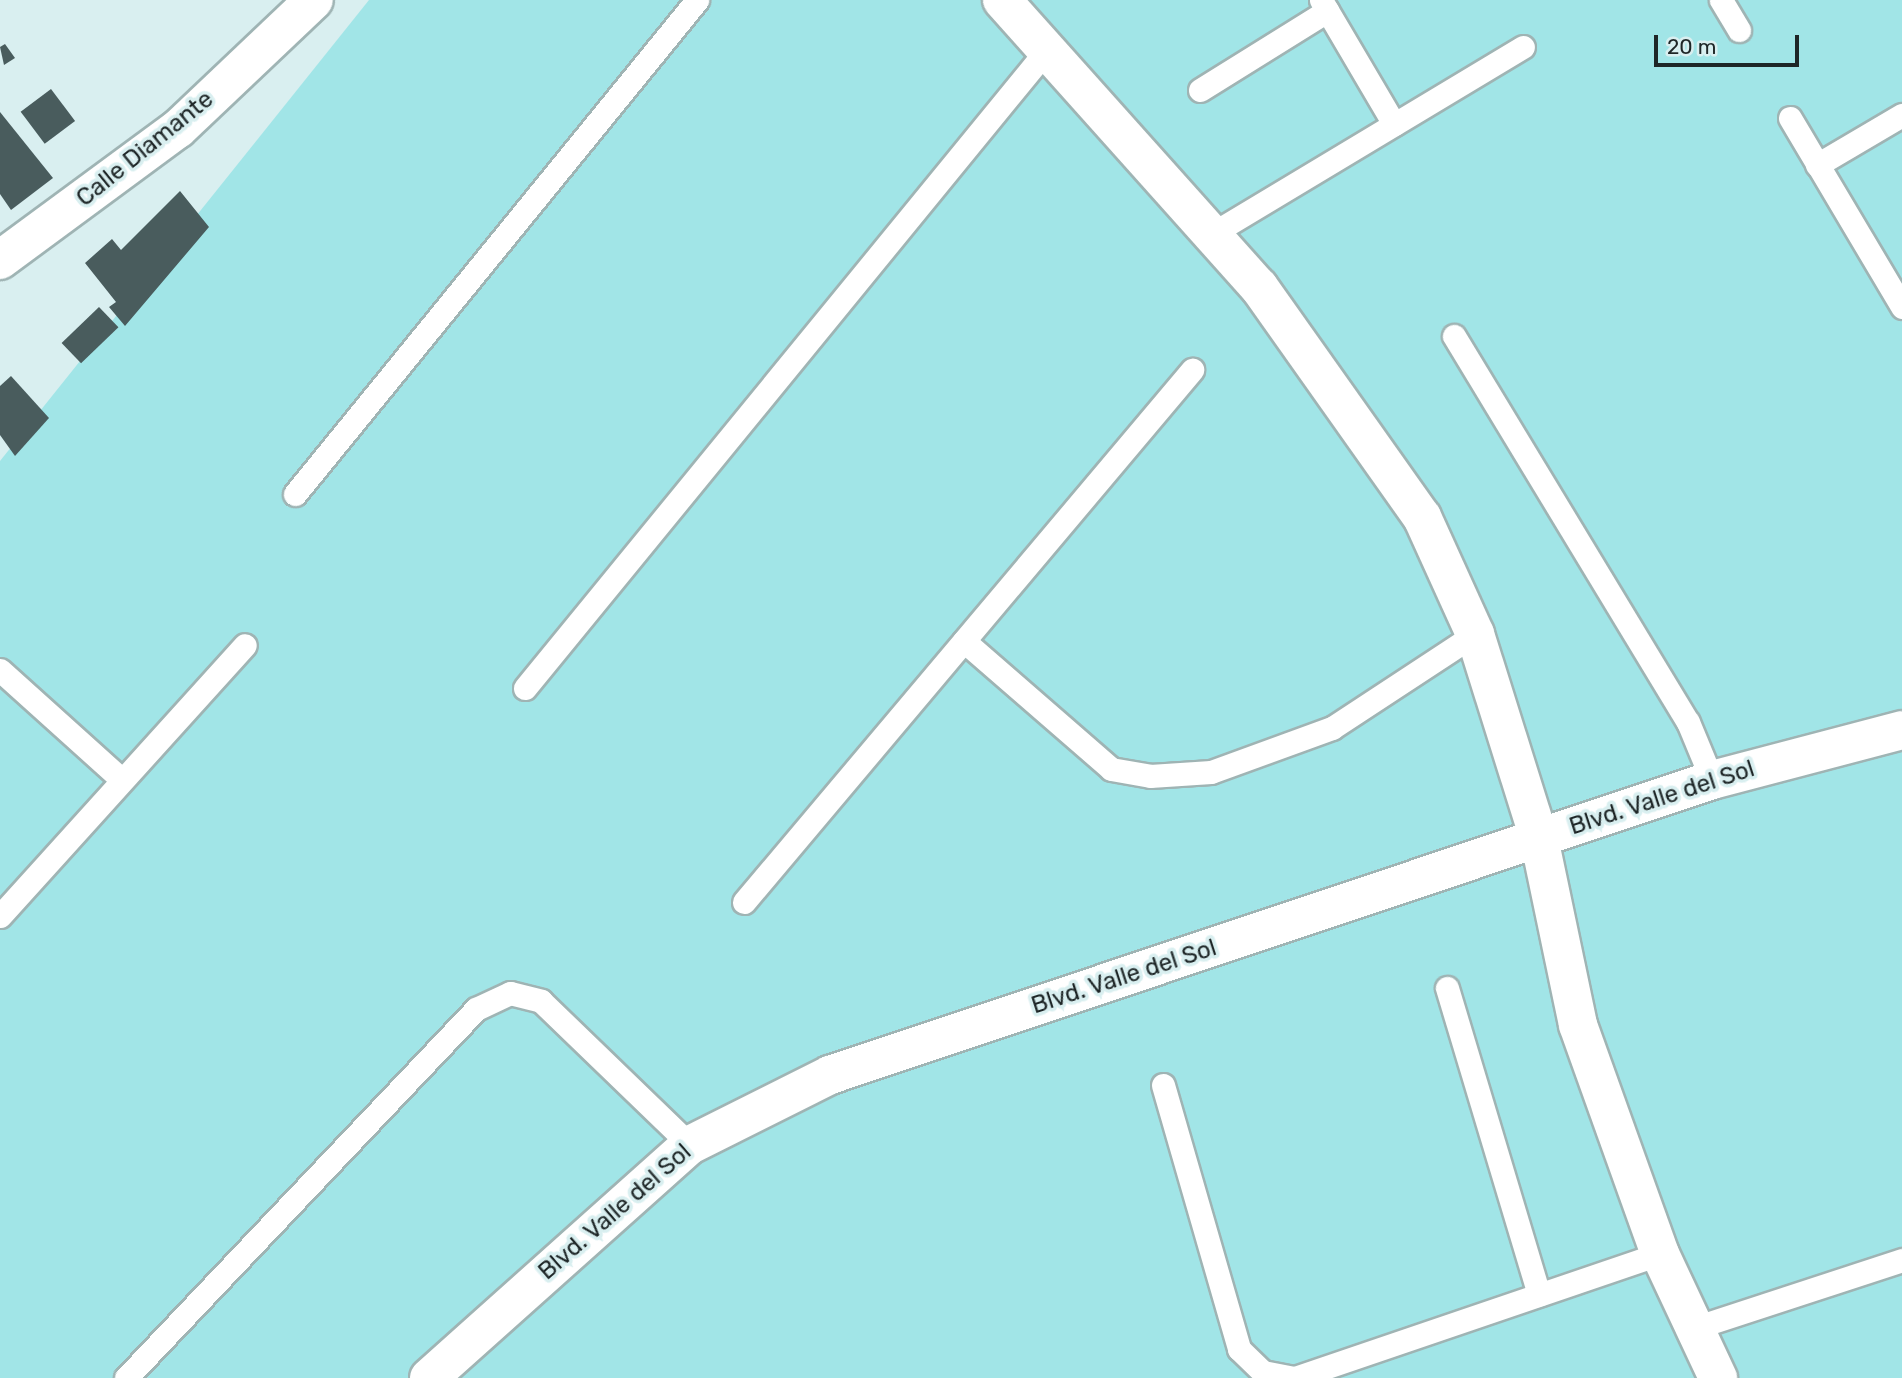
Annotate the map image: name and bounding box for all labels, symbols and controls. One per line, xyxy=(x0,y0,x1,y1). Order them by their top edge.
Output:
scale bar xyxy=(1657,21,1802,65)
text: 20 m xyxy=(1667,34,1716,59)
street label: Calle Diamante xyxy=(71,85,219,213)
street label: Blvd. Valle del Sol xyxy=(1566,754,1758,842)
street label: Blvd. Valle del Sol xyxy=(1028,933,1220,1021)
street label: Blvd. Valle del Sol xyxy=(533,1138,697,1286)

